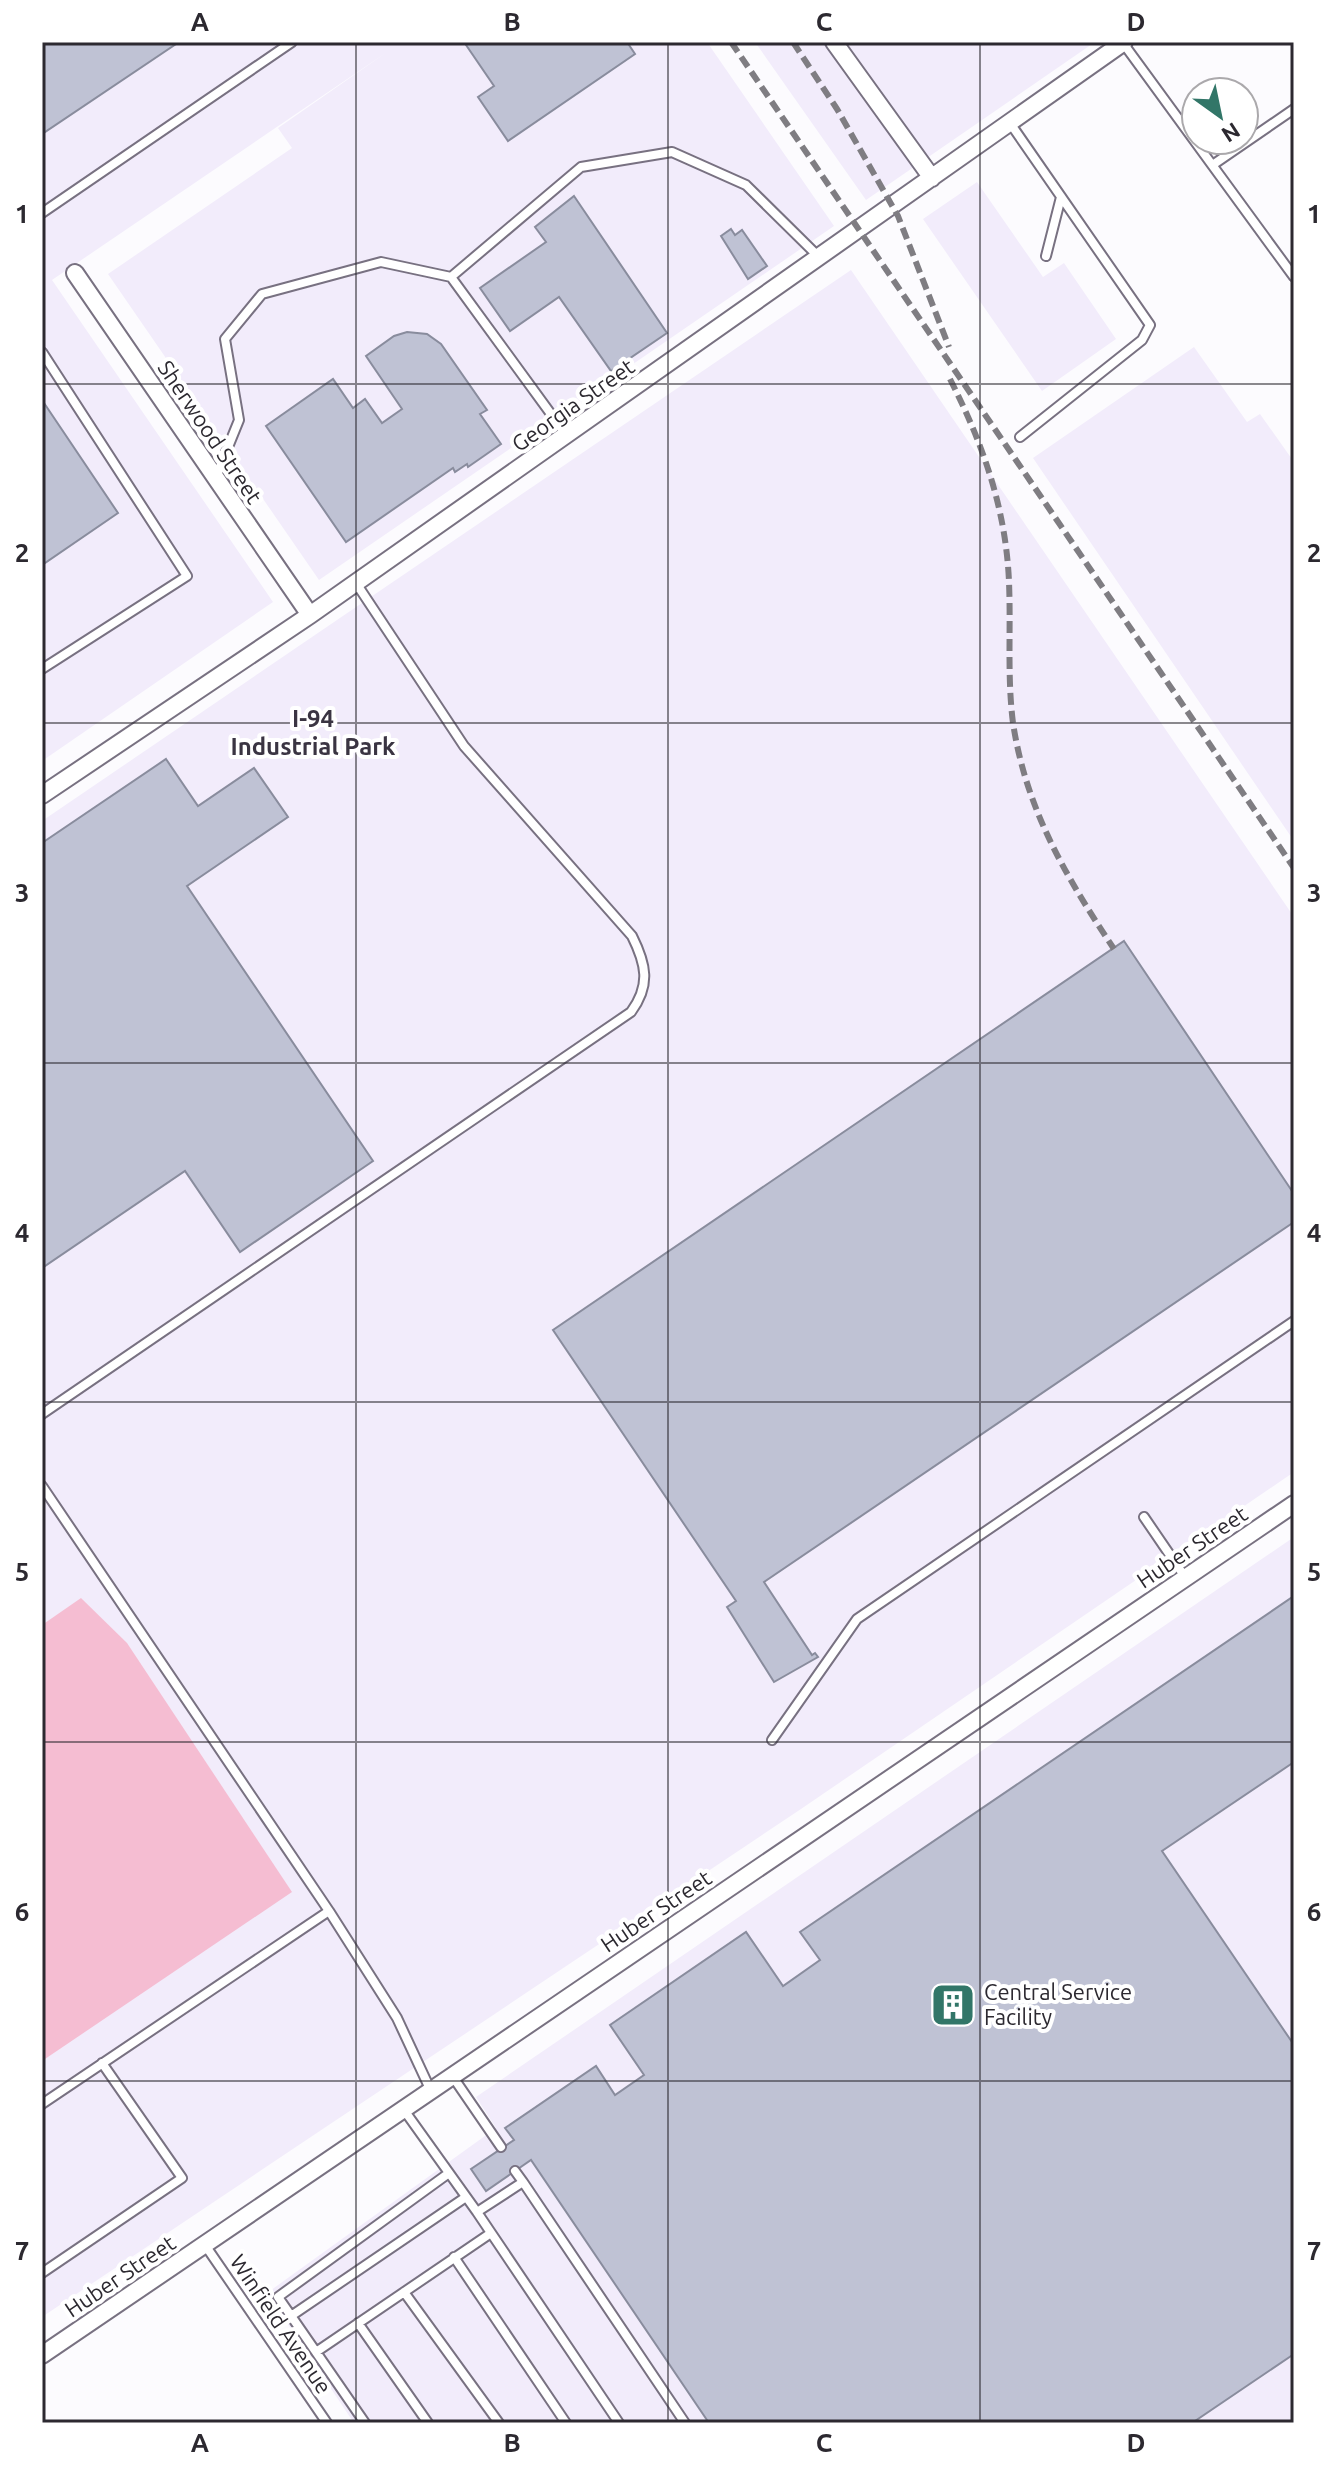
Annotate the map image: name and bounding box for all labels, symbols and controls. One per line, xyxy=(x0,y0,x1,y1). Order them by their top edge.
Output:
text: A xyxy=(191,7,210,36)
text: B xyxy=(503,7,521,36)
text: C xyxy=(816,7,833,36)
text: D xyxy=(1127,7,1145,36)
north arrow xyxy=(1180,76,1260,156)
text: N xyxy=(1217,118,1245,148)
text: 1 xyxy=(15,199,29,228)
text: 1 xyxy=(1307,199,1321,228)
street label: Georgia Street xyxy=(507,353,639,456)
street label: Sherwood Street xyxy=(153,355,268,508)
text: 2 xyxy=(15,538,29,567)
text: 2 xyxy=(1307,538,1321,567)
district label: I-94 Industrial Park xyxy=(230,705,396,760)
text: 3 xyxy=(15,878,29,907)
text: 3 xyxy=(1307,878,1321,907)
text: 4 xyxy=(15,1218,29,1247)
text: 4 xyxy=(1307,1218,1321,1247)
street label: Huber Street xyxy=(1132,1500,1252,1593)
text: 5 xyxy=(15,1557,29,1586)
text: 5 xyxy=(1307,1557,1321,1586)
street label: Huber Street xyxy=(596,1864,716,1957)
text: 6 xyxy=(15,1897,29,1926)
text: 6 xyxy=(1307,1897,1321,1926)
place label: Central Service Facility xyxy=(984,1979,1132,2029)
building icon: Central Service Facility xyxy=(929,1981,977,2029)
street label: Huber Street xyxy=(60,2229,180,2322)
text: 7 xyxy=(15,2236,29,2265)
text: 7 xyxy=(1307,2236,1321,2265)
street label: Winfield Avenue xyxy=(226,2249,337,2398)
text: A xyxy=(191,2428,210,2457)
text: B xyxy=(503,2428,521,2457)
text: C xyxy=(816,2428,833,2457)
text: D xyxy=(1127,2428,1145,2457)

